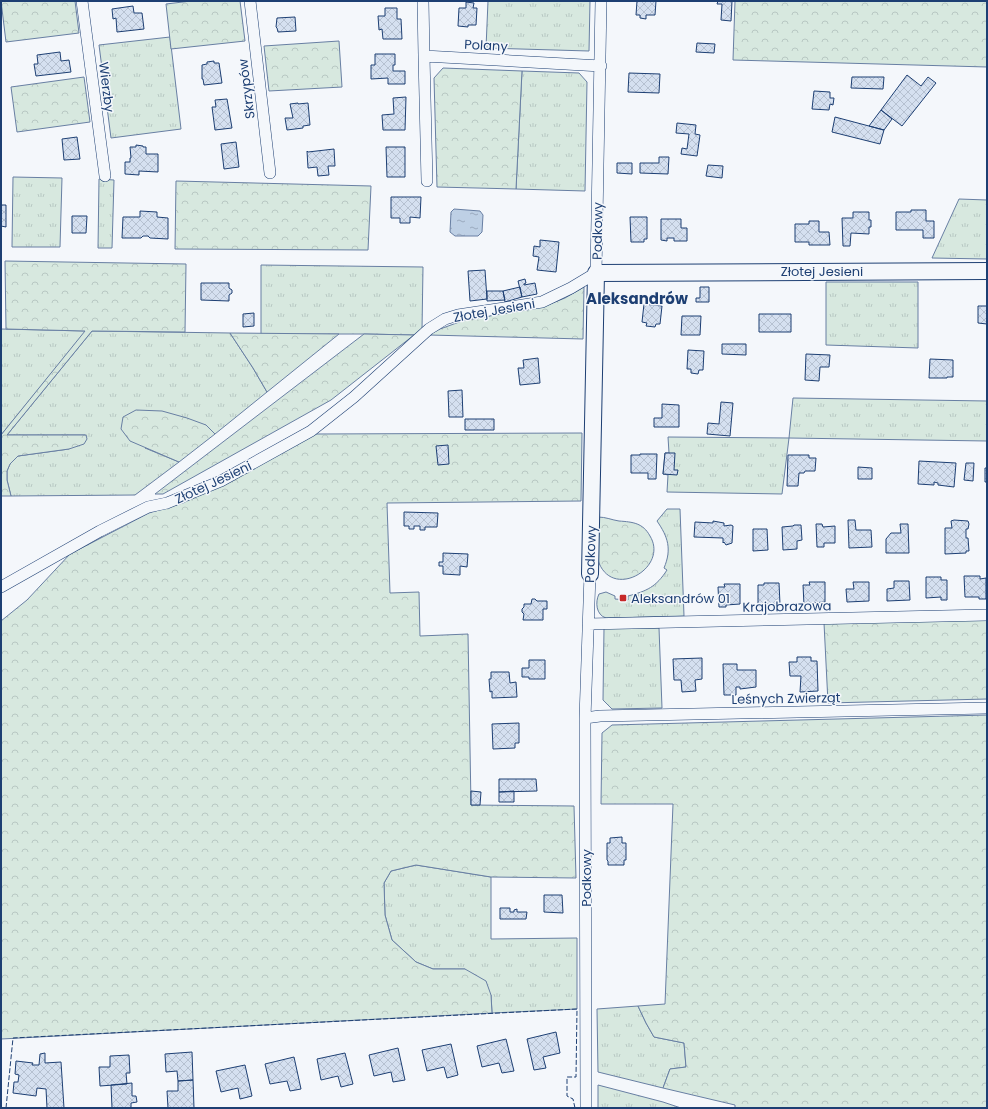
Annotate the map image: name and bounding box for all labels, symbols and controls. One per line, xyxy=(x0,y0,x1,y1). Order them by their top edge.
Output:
street label: Polany xyxy=(464,35,509,56)
street label: Skrzypów xyxy=(233,58,260,120)
street label: Wierzby xyxy=(94,61,119,114)
street label: Podkowy xyxy=(587,201,608,260)
street label: Złotej Jesieni xyxy=(781,262,863,281)
district label: Aleksandrów xyxy=(586,288,688,309)
street label: Złotej Jesieni xyxy=(452,294,536,327)
street label: Złotej Jesieni xyxy=(172,456,255,509)
street label: Podkowy xyxy=(580,524,601,583)
place label: Aleksandrów 01 xyxy=(631,589,730,608)
marker: Aleksandrów 01 xyxy=(618,593,628,603)
street label: Krajobrazowa xyxy=(742,596,832,617)
street label: Leśnych Zwierząt xyxy=(731,688,841,709)
street label: Podkowy xyxy=(577,849,596,907)

